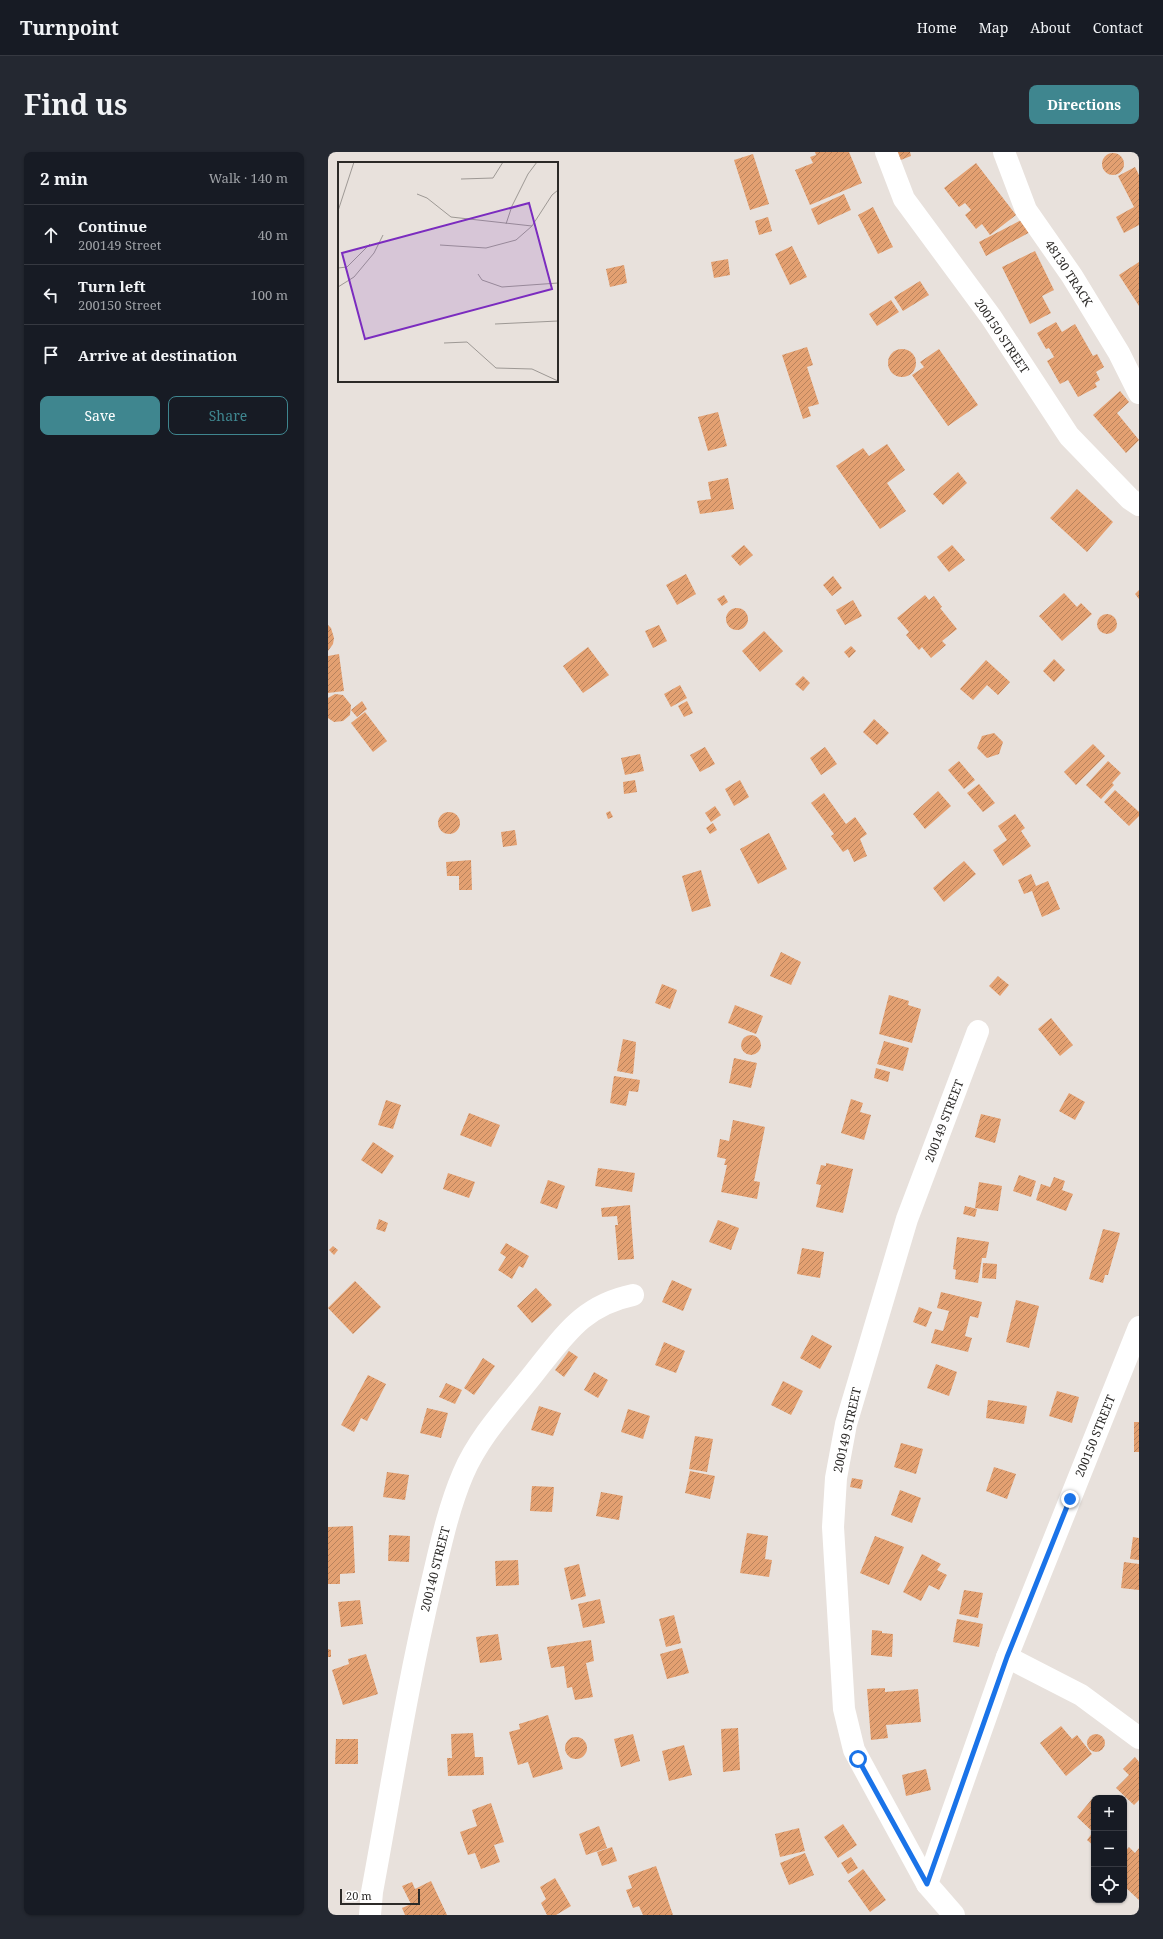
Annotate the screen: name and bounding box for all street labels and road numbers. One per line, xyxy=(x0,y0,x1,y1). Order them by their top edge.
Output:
street label: 48130 TRACK xyxy=(1041,237,1097,310)
street label: 200150 STREET xyxy=(971,295,1034,377)
street label: 200149 STREET xyxy=(920,1077,968,1165)
street label: 200149 STREET xyxy=(829,1385,865,1474)
street label: 200150 STREET xyxy=(1071,1392,1119,1480)
street label: 200140 STREET xyxy=(416,1524,454,1613)

